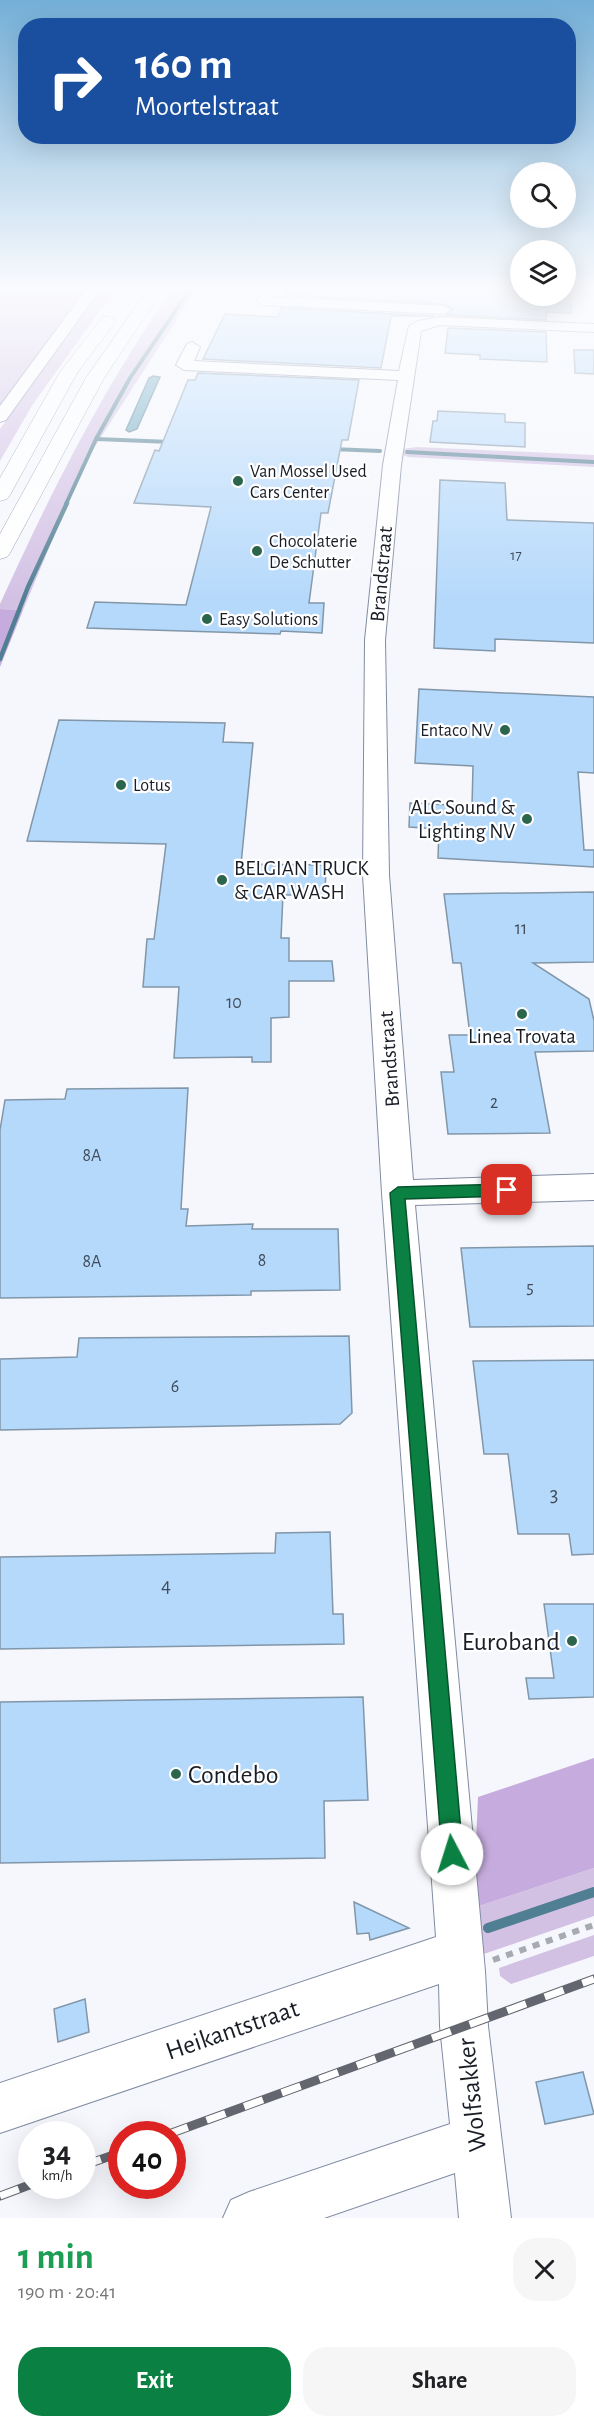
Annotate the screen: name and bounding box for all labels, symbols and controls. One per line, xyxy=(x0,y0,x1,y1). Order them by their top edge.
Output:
icon: right xyxy=(36,42,114,120)
text: 160 m xyxy=(135,44,233,86)
text: Moortelstraat xyxy=(135,93,279,120)
map controls xyxy=(510,162,576,306)
button: search xyxy=(510,162,576,228)
button: layers xyxy=(510,240,576,306)
place label: Van Mossel Used Cars Center xyxy=(250,463,367,502)
marker: Van Mossel Used Cars Center xyxy=(231,474,245,488)
street label: Brandstraat xyxy=(367,525,396,623)
place label: Chocolaterie De Schutter xyxy=(269,533,357,572)
marker: Chocolaterie De Schutter xyxy=(250,544,264,558)
house number: 17 xyxy=(510,548,522,563)
place label: Easy Solutions xyxy=(219,611,318,629)
marker: Easy Solutions xyxy=(200,612,214,626)
place label: Entaco NV xyxy=(420,722,494,740)
marker: Entaco NV xyxy=(498,723,512,737)
place label: Lotus xyxy=(133,777,171,795)
marker: Lotus xyxy=(114,778,128,792)
place label: ALC Sound & Lighting NV xyxy=(410,797,515,842)
marker: ALC Sound & Lighting NV xyxy=(520,812,534,826)
place label: BELGIAN TRUCK & CAR WASH xyxy=(234,858,369,903)
marker: BELGIAN TRUCK & CAR WASH xyxy=(215,873,229,887)
house number: 11 xyxy=(515,920,527,938)
house number: 10 xyxy=(226,994,242,1012)
marker: Linea Trovata xyxy=(515,1007,529,1021)
street label: Brandstraat xyxy=(376,1010,403,1108)
place label: Linea Trovata xyxy=(468,1026,576,1047)
house number: 2 xyxy=(490,1094,498,1112)
house number: 8A xyxy=(83,1147,102,1165)
pin xyxy=(481,1164,532,1215)
icon: arrive xyxy=(490,1173,523,1206)
house number: 8 xyxy=(258,1252,266,1270)
house number: 8A xyxy=(83,1253,102,1271)
house number: 5 xyxy=(526,1279,534,1297)
house number: 6 xyxy=(171,1378,179,1396)
house number: 3 xyxy=(550,1484,558,1505)
house number: 4 xyxy=(161,1575,171,1596)
place label: Euroband xyxy=(462,1629,560,1655)
marker: Euroband xyxy=(565,1634,579,1648)
place label: Condebo xyxy=(188,1762,279,1788)
marker: Condebo xyxy=(169,1767,183,1781)
position arrow xyxy=(420,1822,484,1886)
street label: Heikantstraat xyxy=(163,1995,302,2065)
street label: Wolfsakker xyxy=(453,2036,491,2153)
speed limit sign: 40 xyxy=(108,2121,186,2199)
text: 34 xyxy=(43,2138,71,2168)
text: km/h xyxy=(42,2168,72,2183)
button: close xyxy=(513,2238,576,2301)
text: 1 min xyxy=(18,2239,94,2275)
text: 190 m · 20:41 xyxy=(18,2282,116,2302)
button: Exit xyxy=(18,2347,291,2416)
button: Share xyxy=(303,2347,576,2416)

